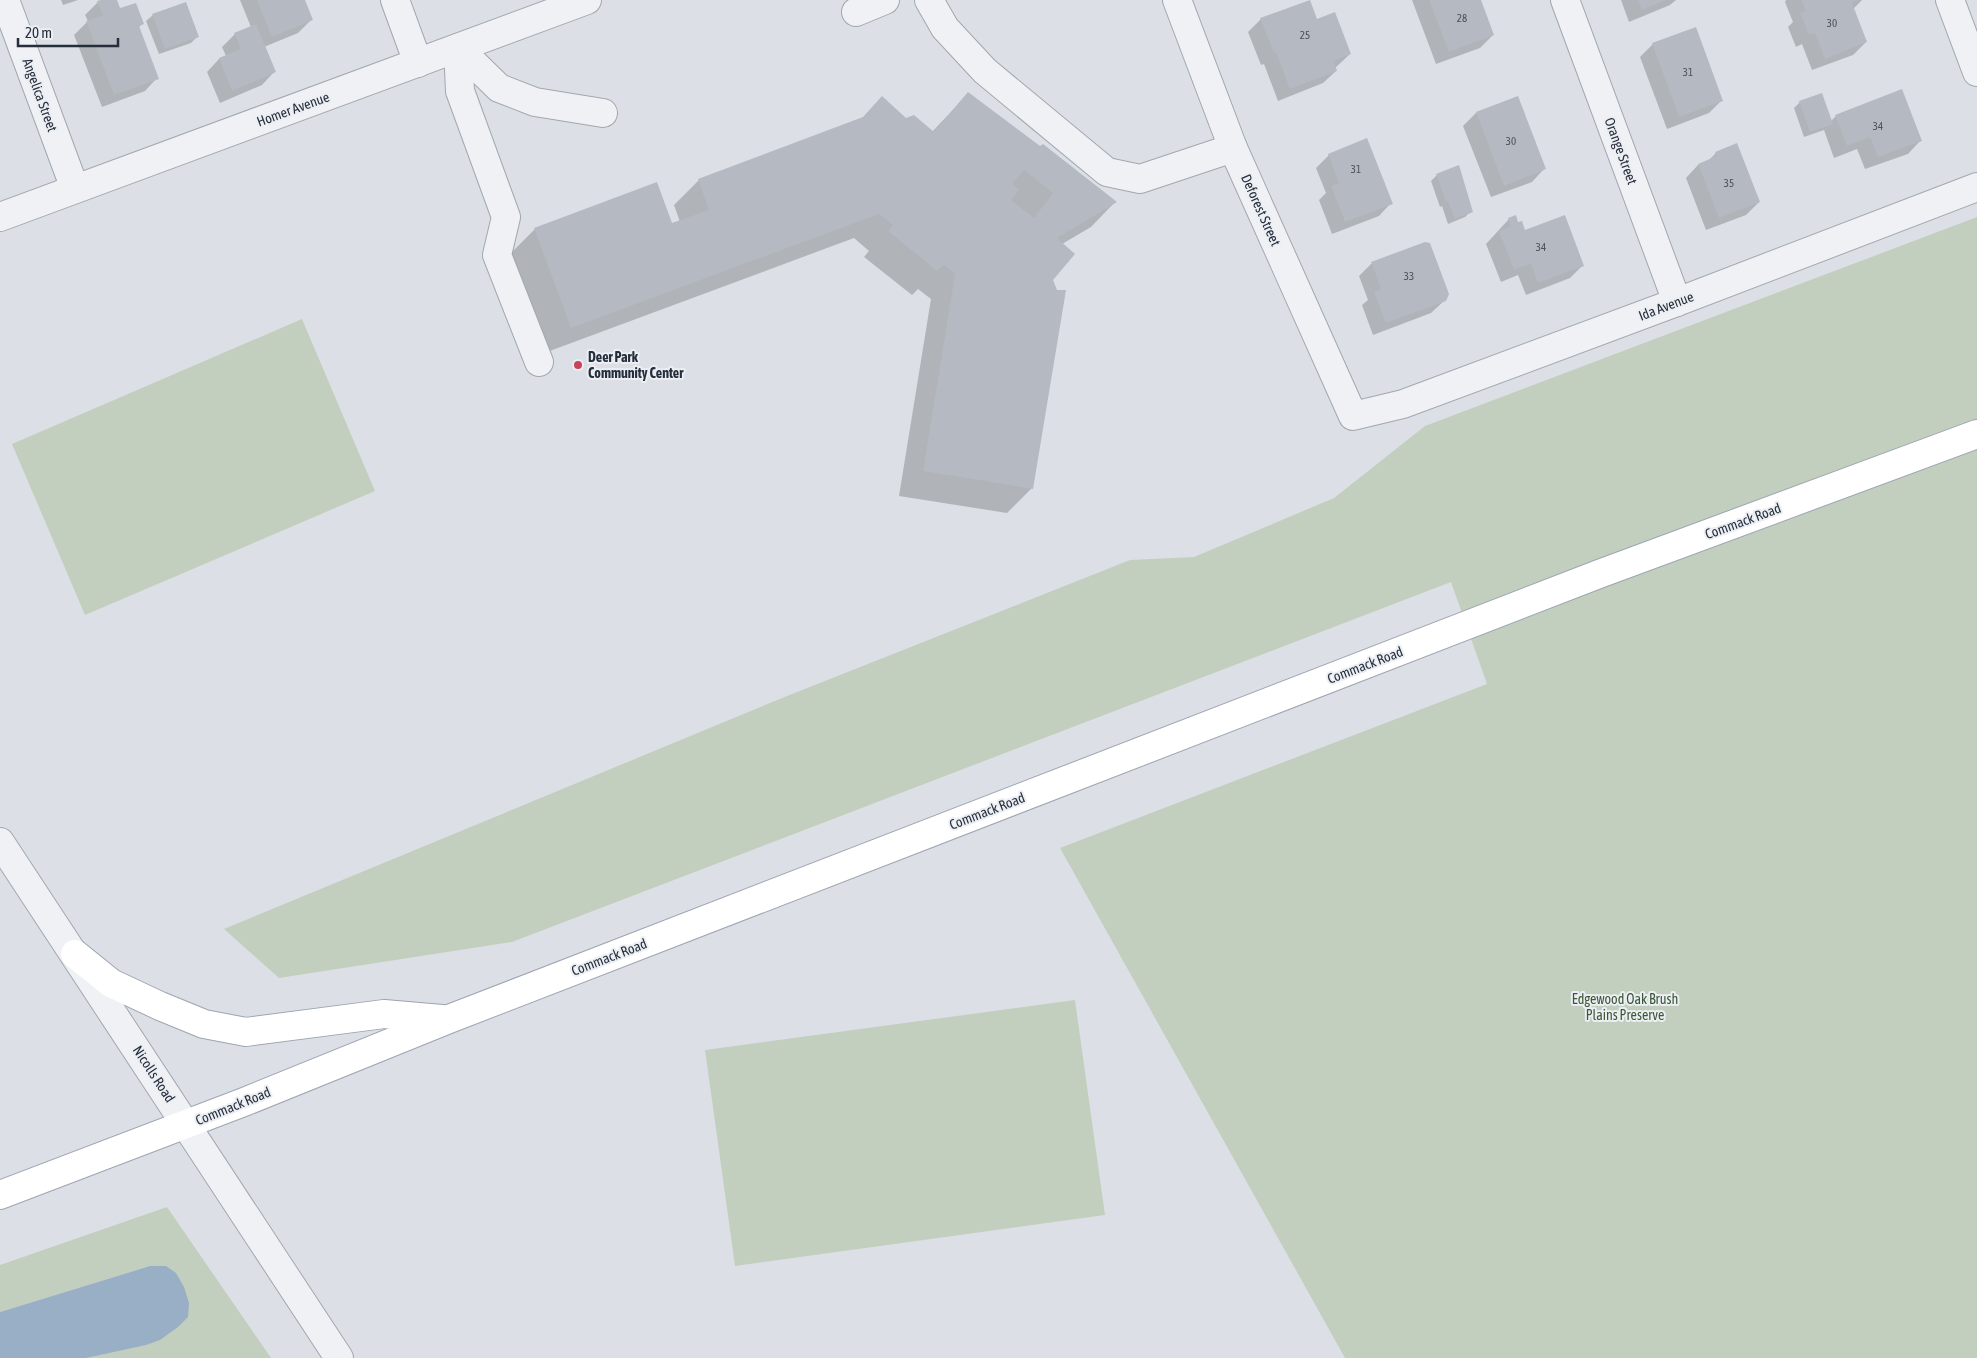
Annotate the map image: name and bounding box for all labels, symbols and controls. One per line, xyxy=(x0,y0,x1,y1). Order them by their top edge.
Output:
house number: 28 xyxy=(1457,12,1467,24)
scale bar xyxy=(18,15,118,47)
house number: 30 xyxy=(1827,17,1837,29)
text: 20 m xyxy=(25,24,52,41)
house number: 25 xyxy=(1300,29,1310,41)
street label: Angelica Street xyxy=(19,56,61,134)
house number: 31 xyxy=(1683,66,1693,78)
street label: Homer Avenue xyxy=(255,88,331,130)
street label: Orange Street xyxy=(1602,115,1640,187)
house number: 34 xyxy=(1873,120,1883,132)
house number: 30 xyxy=(1506,135,1516,147)
house number: 31 xyxy=(1351,163,1361,175)
street label: Deforest Street xyxy=(1238,172,1284,248)
house number: 35 xyxy=(1724,177,1734,189)
house number: 34 xyxy=(1536,241,1546,253)
house number: 33 xyxy=(1404,270,1414,282)
street label: Ida Avenue xyxy=(1636,288,1696,324)
place label: Deer Park Community Center xyxy=(588,349,684,381)
marker: Deer Park Community Center xyxy=(572,359,584,371)
street label: Commack Road xyxy=(1703,500,1783,542)
street label: Commack Road xyxy=(1325,643,1405,687)
street label: Commack Road xyxy=(947,789,1027,833)
street label: Commack Road xyxy=(569,935,649,979)
park label: Edgewood Oak Brush Plains Preserve xyxy=(1572,991,1678,1023)
street label: Nicolls Road xyxy=(130,1043,178,1105)
street label: Commack Road xyxy=(193,1084,273,1128)

